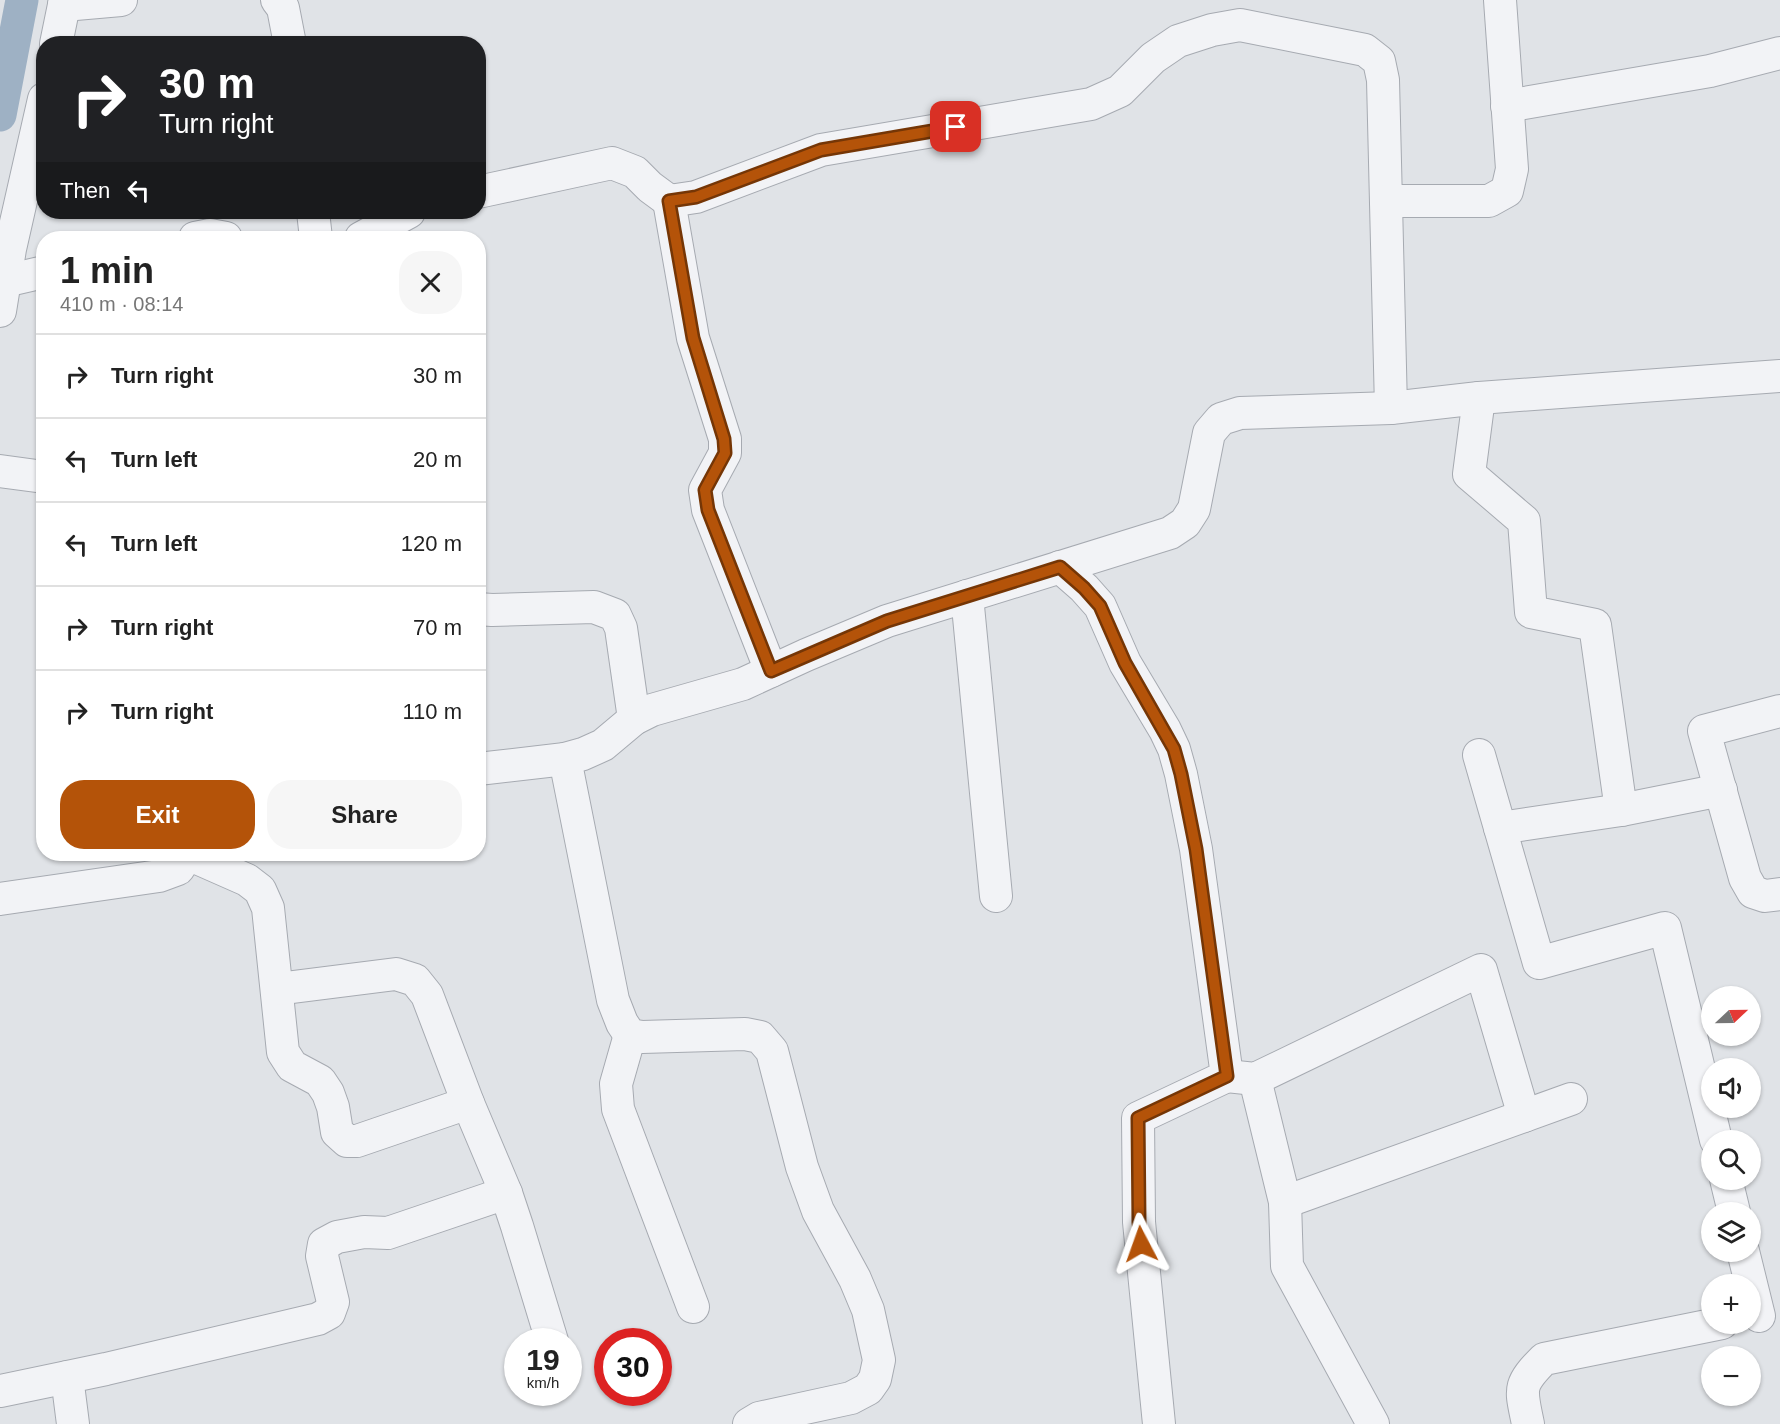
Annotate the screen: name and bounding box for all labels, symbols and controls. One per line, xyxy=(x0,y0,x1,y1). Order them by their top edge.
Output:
icon: right xyxy=(60,60,138,138)
text: 30 m xyxy=(159,60,255,107)
pin xyxy=(930,101,981,152)
text: Turn right xyxy=(159,109,274,139)
icon: arrive xyxy=(939,110,972,143)
icon: left xyxy=(122,174,155,207)
text: Then xyxy=(60,178,110,203)
text: 1 min xyxy=(60,250,154,291)
button: close xyxy=(399,251,462,314)
text: 410 m · 08:14 xyxy=(60,293,183,315)
icon: right xyxy=(60,360,93,393)
text: Turn right xyxy=(111,363,213,388)
text: 30 m xyxy=(413,363,462,388)
icon: left xyxy=(60,444,93,477)
text: Turn left xyxy=(111,447,197,472)
text: 20 m xyxy=(413,447,462,472)
icon: left xyxy=(60,528,93,561)
text: Turn left xyxy=(111,531,197,556)
text: 120 m xyxy=(401,531,462,556)
icon: right xyxy=(60,612,93,645)
text: Turn right xyxy=(111,615,213,640)
text: 70 m xyxy=(413,615,462,640)
icon: right xyxy=(60,696,93,729)
text: Turn right xyxy=(111,699,213,724)
text: 110 m xyxy=(402,699,462,724)
button: Exit xyxy=(60,780,255,849)
button: Share xyxy=(267,780,462,849)
north arrow xyxy=(1701,986,1761,1046)
map controls xyxy=(1701,986,1761,1406)
button: sound xyxy=(1701,1058,1761,1118)
button: search xyxy=(1701,1130,1761,1190)
button: layers xyxy=(1701,1202,1761,1262)
position arrow xyxy=(1109,1212,1173,1276)
button: + xyxy=(1701,1274,1761,1334)
speed limit sign: 30 xyxy=(594,1328,672,1406)
text: 19 xyxy=(526,1343,560,1376)
button: − xyxy=(1701,1346,1761,1406)
text: km/h xyxy=(527,1374,559,1391)

